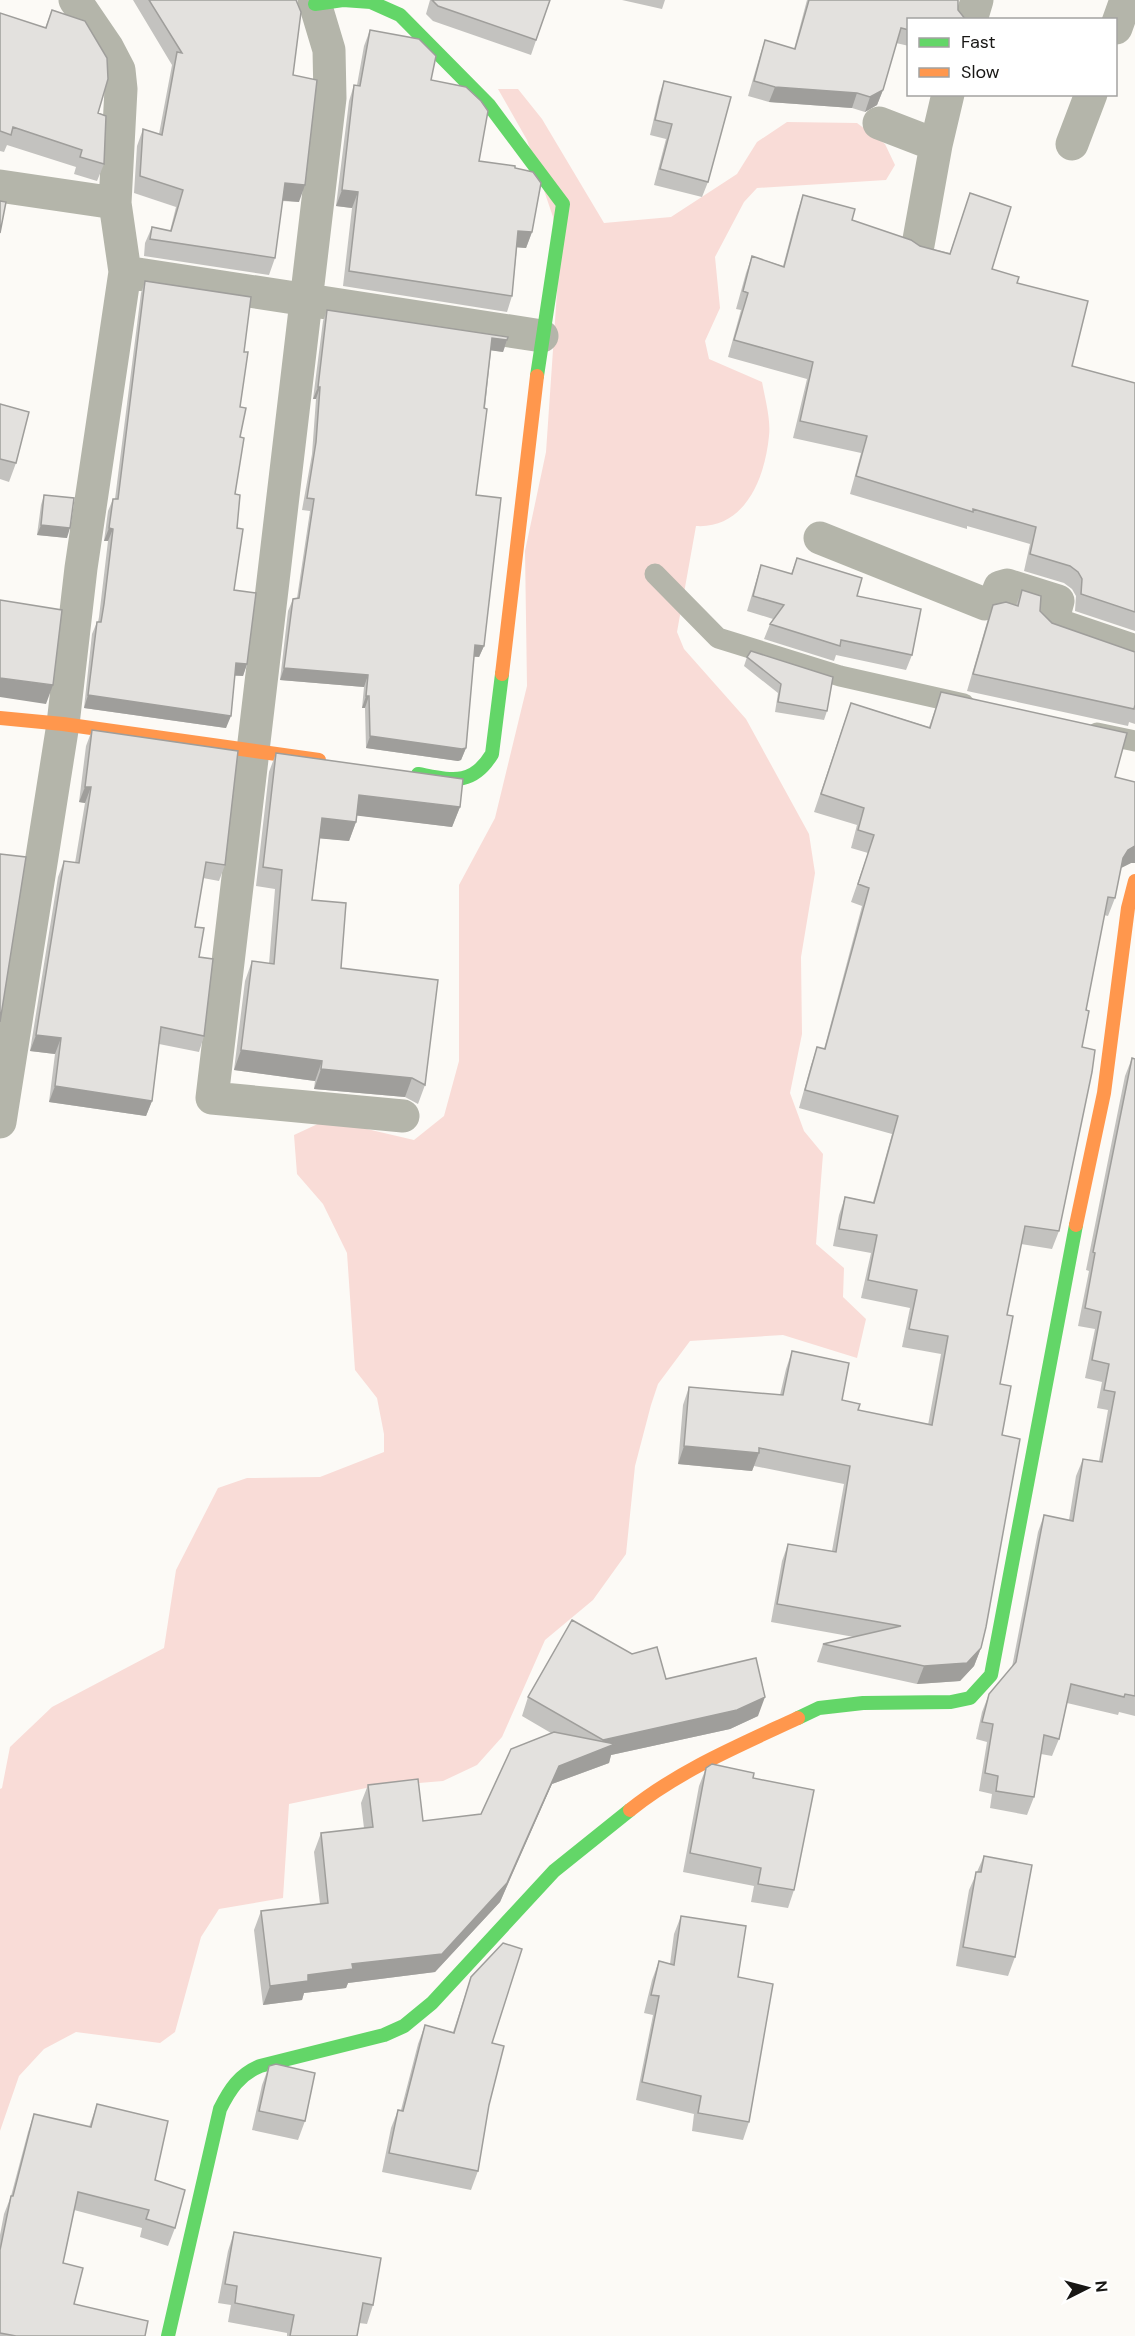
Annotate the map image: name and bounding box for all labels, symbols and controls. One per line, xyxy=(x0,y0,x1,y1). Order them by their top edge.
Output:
legend xyxy=(907,18,1117,96)
text: Fast xyxy=(961,30,996,54)
text: Slow xyxy=(961,60,1000,84)
north arrow xyxy=(1057,2258,1117,2318)
text: N xyxy=(1090,2280,1112,2293)

